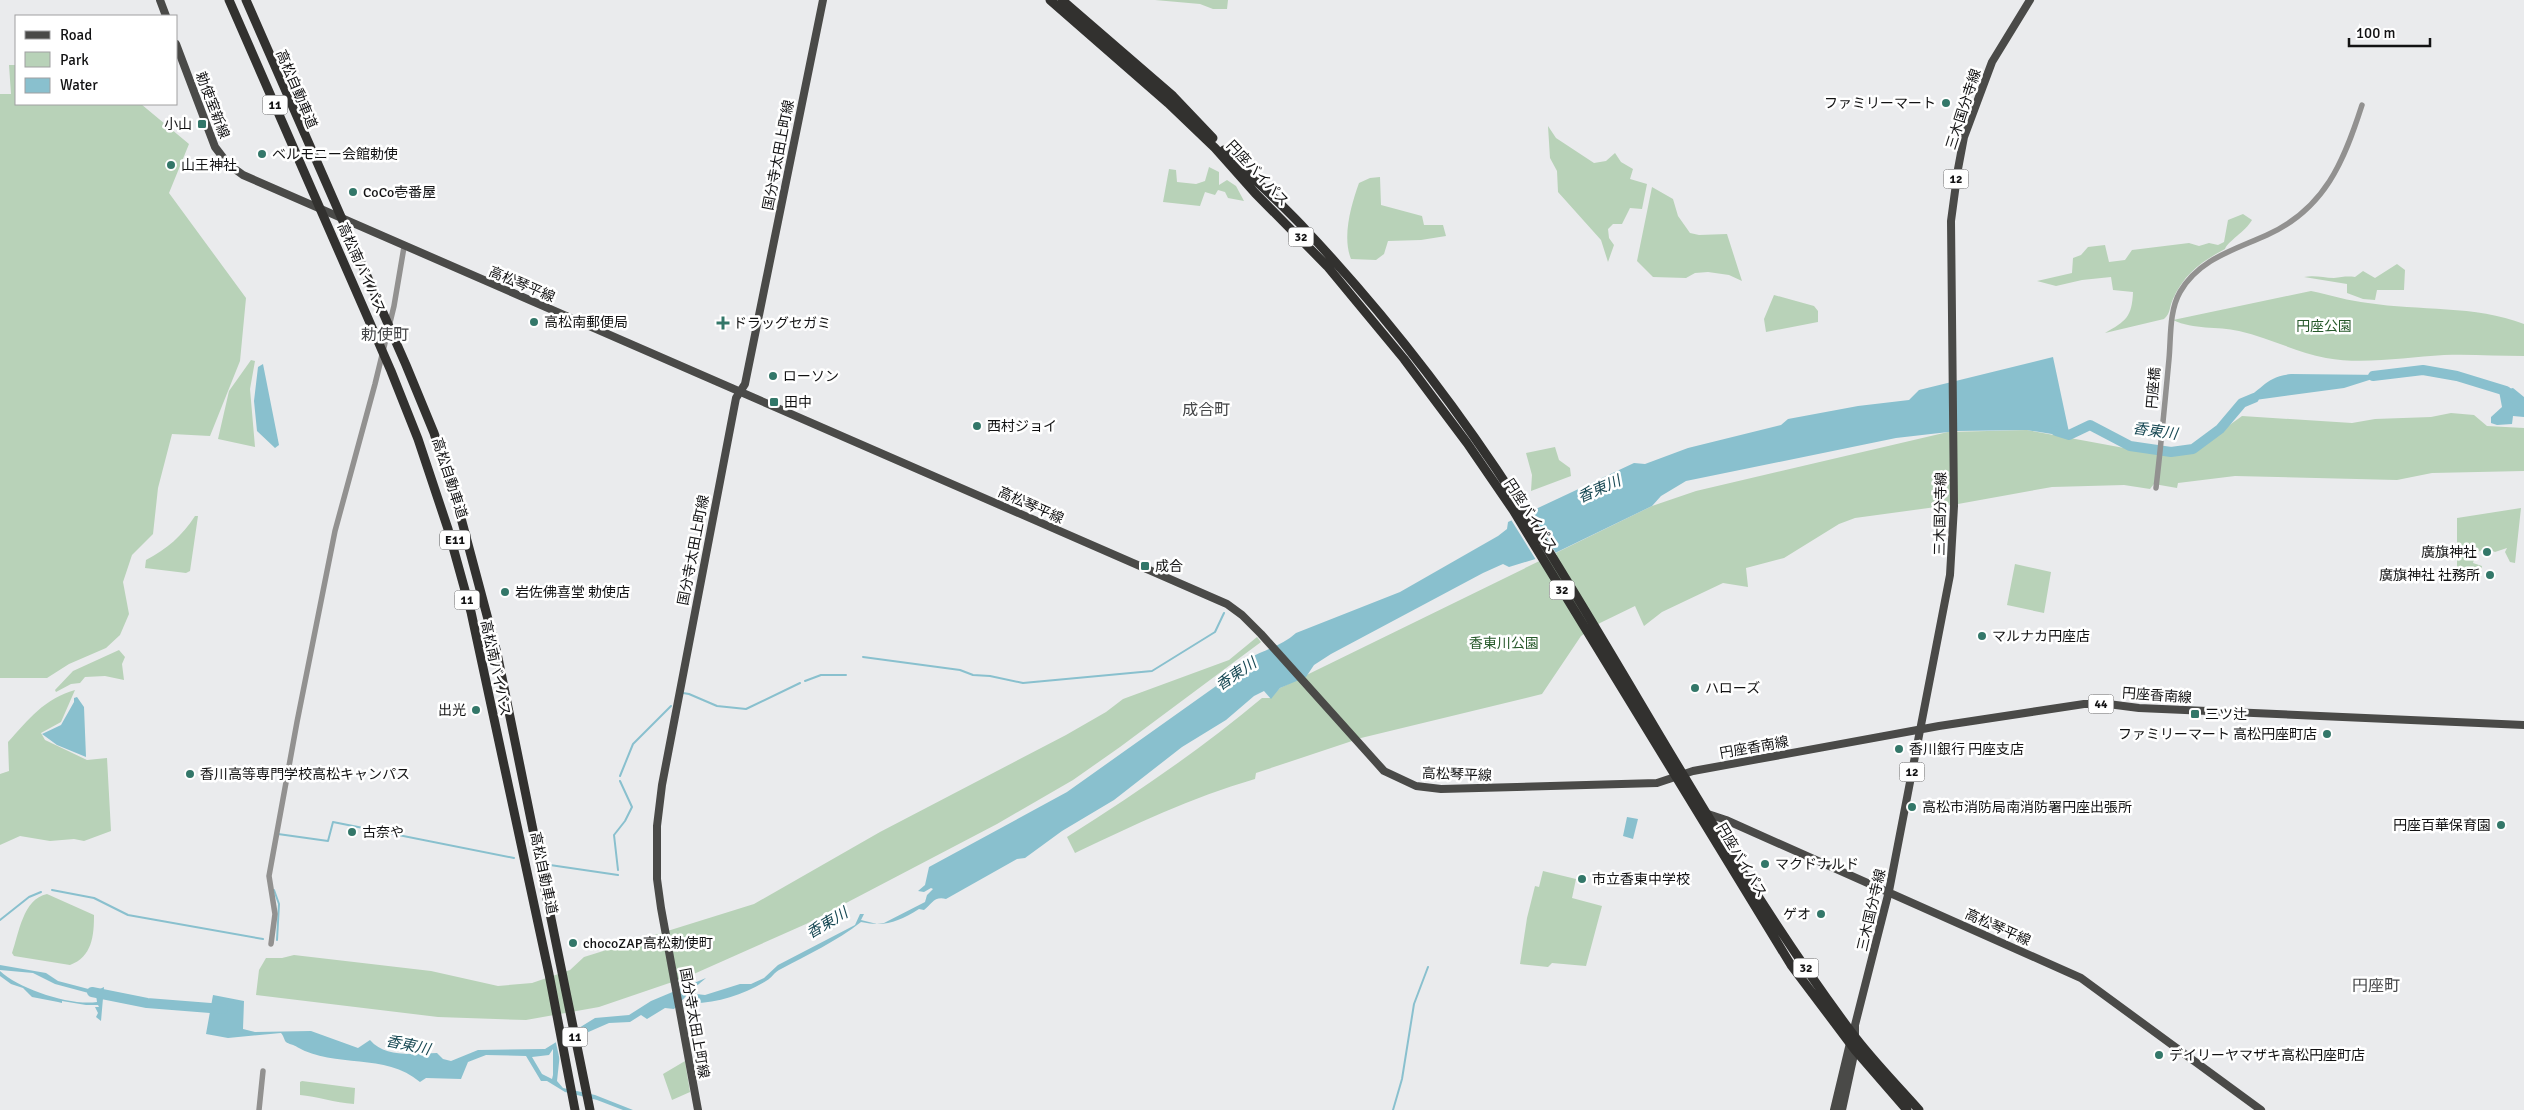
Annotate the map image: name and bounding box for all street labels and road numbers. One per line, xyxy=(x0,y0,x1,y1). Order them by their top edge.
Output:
street label: 高松自動車道 xyxy=(272,47,321,131)
street label: 三木国分寺線 xyxy=(1942,67,1985,152)
street label: 勅使室新線 xyxy=(192,69,233,141)
road number: 11 xyxy=(262,96,288,114)
street label: 国分寺太田上町線 xyxy=(759,99,798,212)
street label: 円座バイパス xyxy=(1223,137,1292,210)
road number: 12 xyxy=(1944,170,1968,188)
street label: 高松南バイパス xyxy=(334,220,389,316)
road number: 32 xyxy=(1288,228,1314,246)
street label: 高松琴平線 xyxy=(486,263,557,306)
street label: 円座橋 xyxy=(2143,366,2164,410)
street label: 高松自動車道 xyxy=(428,436,471,521)
street label: 三木国分寺線 xyxy=(1931,472,1950,556)
street label: 円座バイパス xyxy=(1501,476,1561,555)
street label: 高松琴平線 xyxy=(995,483,1066,527)
street label: 国分寺太田上町線 xyxy=(674,494,713,607)
road number: E11 xyxy=(440,530,470,550)
road number: 32 xyxy=(1550,580,1574,600)
road number: 11 xyxy=(454,590,480,610)
street label: 高松南バイパス xyxy=(477,619,514,718)
street label: 円座香南線 xyxy=(2121,685,2192,706)
road number: 44 xyxy=(2088,694,2114,714)
street label: 円座香南線 xyxy=(1718,733,1790,762)
road number: 12 xyxy=(1900,762,1924,782)
street label: 高松琴平線 xyxy=(1422,765,1492,784)
street label: 円座バイパス xyxy=(1713,820,1770,901)
street label: 高松自動車道 xyxy=(526,830,561,916)
street label: 三木国分寺線 xyxy=(1854,867,1889,953)
street label: 高松琴平線 xyxy=(1962,905,2033,949)
road number: 32 xyxy=(1794,958,1818,978)
street label: 国分寺太田上町線 xyxy=(676,966,713,1080)
road number: 11 xyxy=(562,1028,588,1046)

